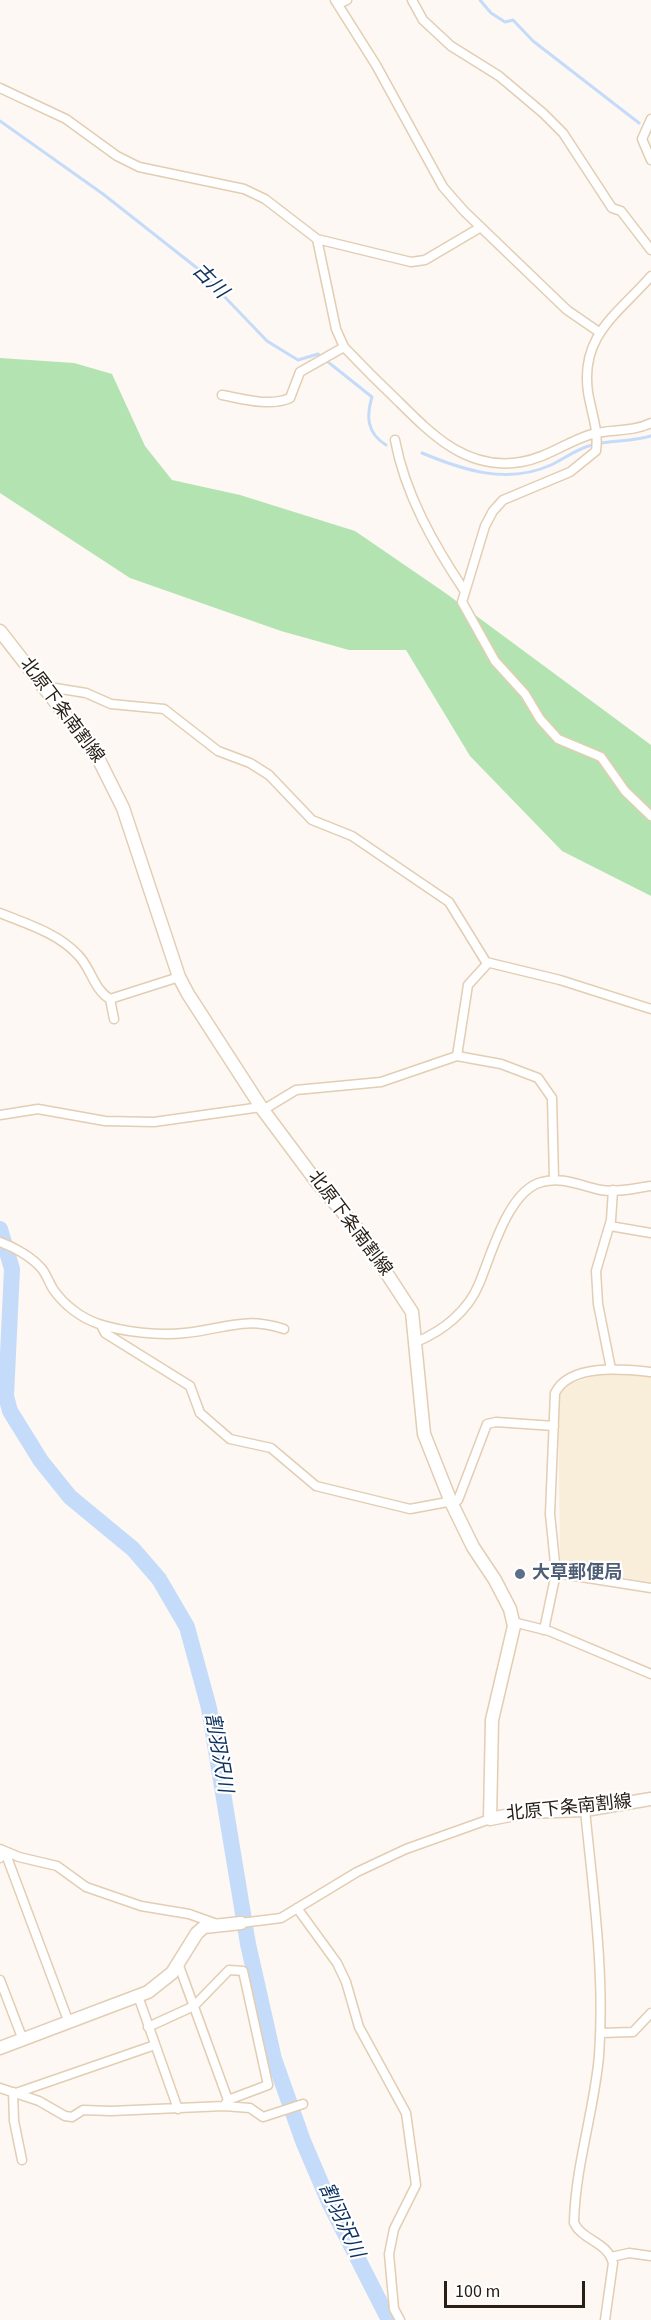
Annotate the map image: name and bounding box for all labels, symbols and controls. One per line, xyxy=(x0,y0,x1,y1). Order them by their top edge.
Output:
water label: 古川 xyxy=(186,259,232,305)
street label: 北原下条南割線 xyxy=(14,654,108,768)
street label: 北原下条南割線 xyxy=(302,1167,396,1281)
place label: 大草郵便局 xyxy=(532,1563,622,1585)
marker: 大草郵便局 xyxy=(513,1567,527,1581)
water label: 割羽沢川 xyxy=(198,1712,236,1794)
street label: 北原下条南割線 xyxy=(505,1792,633,1826)
water label: 割羽沢川 xyxy=(312,2180,368,2262)
scale bar xyxy=(447,2269,588,2307)
text: 100 m xyxy=(455,2279,500,2304)

